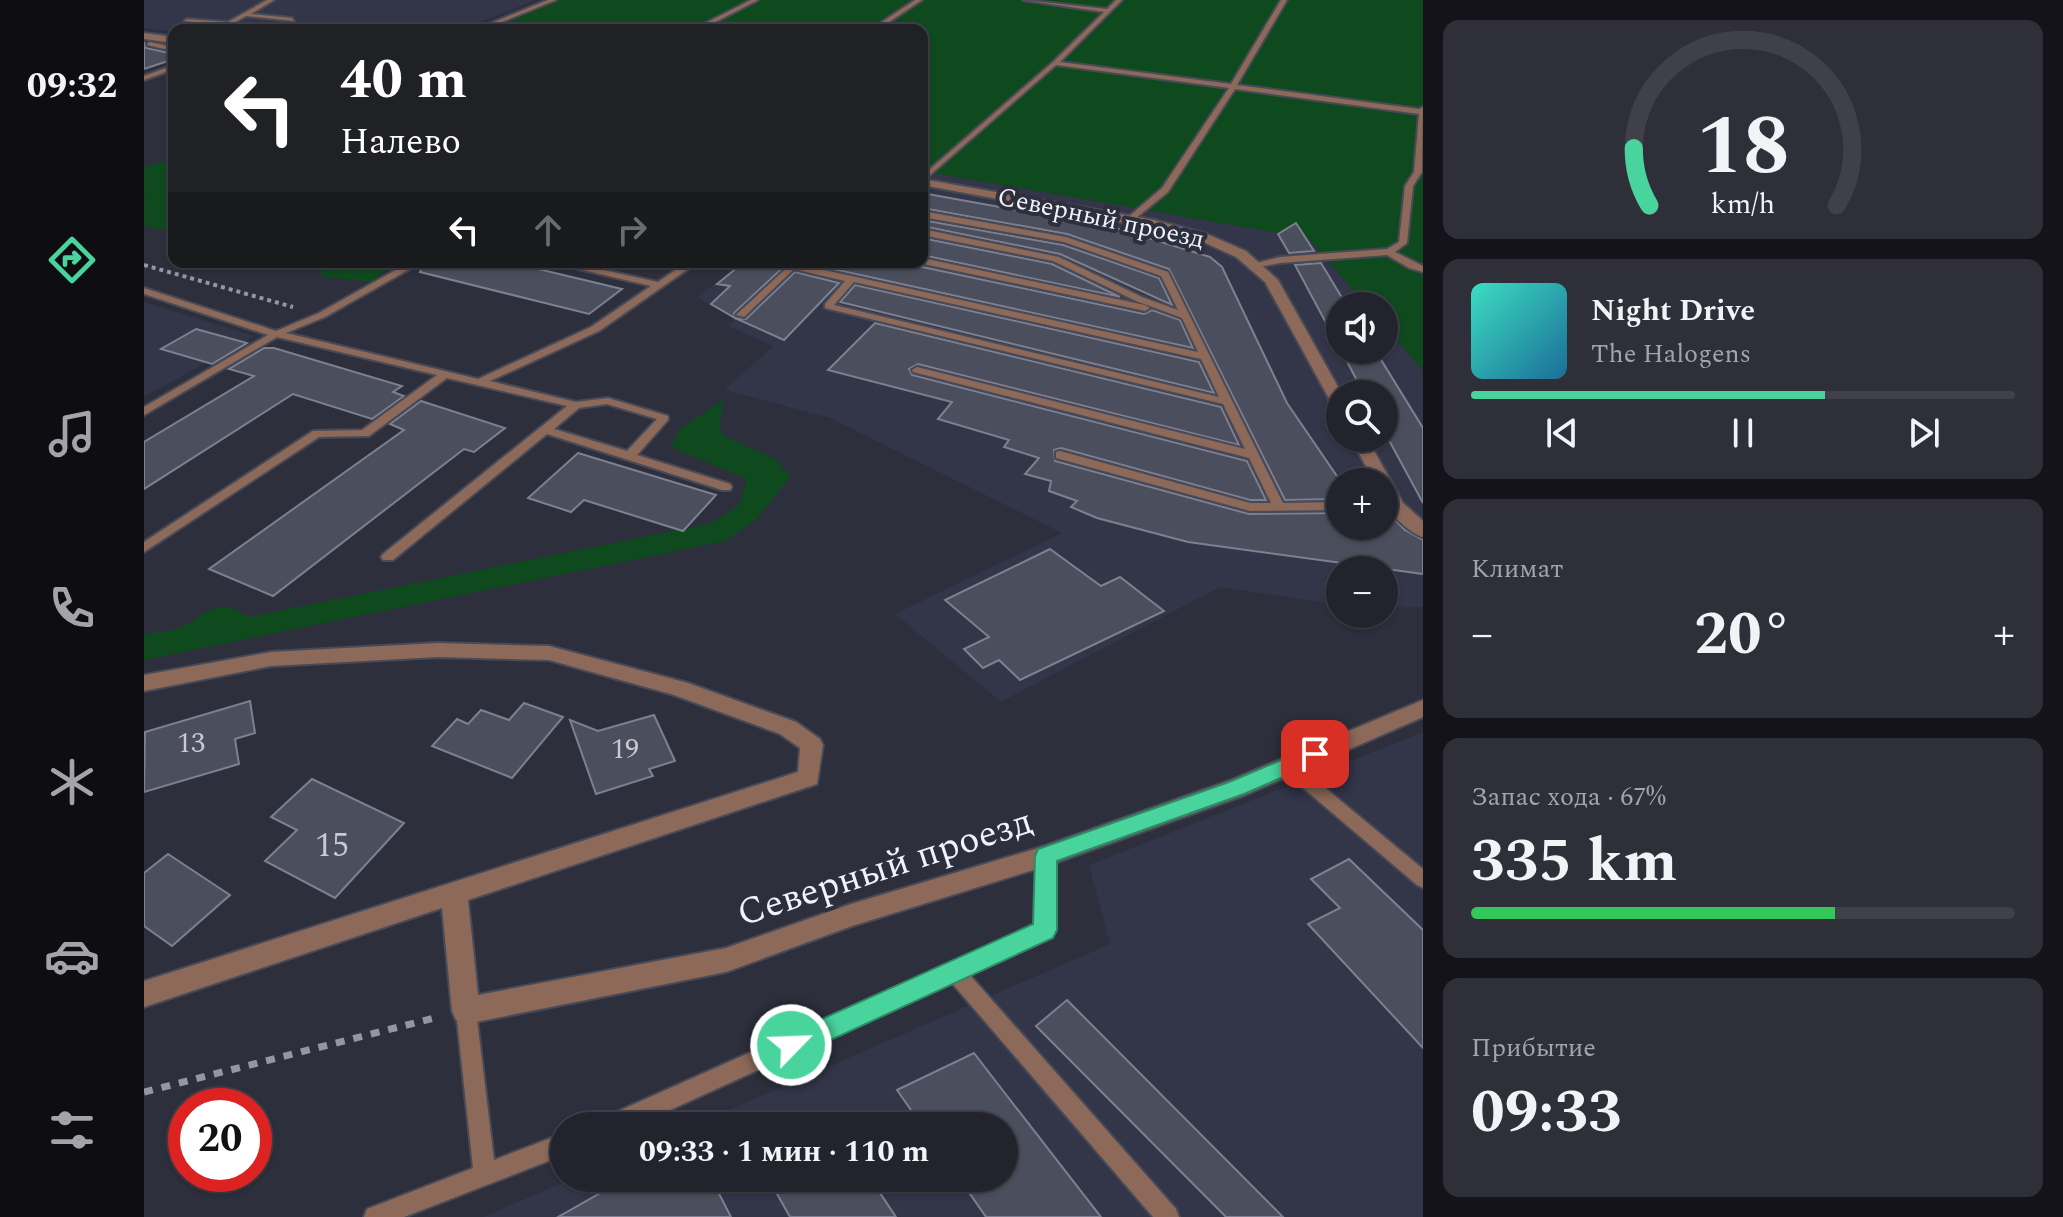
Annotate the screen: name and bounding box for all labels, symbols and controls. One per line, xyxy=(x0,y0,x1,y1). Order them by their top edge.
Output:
text: 40 m xyxy=(340,38,467,123)
icon: left xyxy=(208,56,312,160)
text: 09:32 xyxy=(27,59,117,114)
text: 18 xyxy=(1696,83,1790,210)
text: Налево xyxy=(340,115,461,170)
street label: Северный проезд xyxy=(994,177,1208,259)
text: km/h xyxy=(1711,183,1775,226)
icon: left xyxy=(442,208,486,252)
icon: ahead xyxy=(526,208,570,252)
icon: right xyxy=(610,208,654,252)
icon: directions xyxy=(44,232,100,288)
text: Night Drive xyxy=(1591,288,1755,334)
map controls xyxy=(1326,292,1398,628)
button: sound xyxy=(1326,292,1398,364)
text: The Halogens xyxy=(1591,334,1751,374)
button: search xyxy=(1326,380,1398,452)
icon: music xyxy=(44,406,100,462)
icon: previous xyxy=(1540,411,1584,455)
icon: pause xyxy=(1721,411,1765,455)
icon: next xyxy=(1902,411,1946,455)
button: + xyxy=(1326,468,1398,540)
text: Климат xyxy=(1471,549,1563,589)
button: − xyxy=(1326,556,1398,628)
icon: phone xyxy=(44,580,100,636)
text: 20° xyxy=(1694,589,1792,681)
text: − xyxy=(1471,601,1493,668)
text: + xyxy=(1993,601,2015,668)
pin xyxy=(1281,720,1349,788)
house number: 13 xyxy=(177,722,205,765)
house number: 19 xyxy=(611,728,639,771)
icon: arrive xyxy=(1293,732,1337,776)
icon: climate xyxy=(44,754,100,810)
text: Запас хода · 67% xyxy=(1471,777,1666,817)
street label: Северный проезд xyxy=(730,793,1040,943)
text: 335 km xyxy=(1471,816,1677,908)
house number: 15 xyxy=(315,820,349,872)
icon: car xyxy=(44,928,100,984)
position arrow xyxy=(749,1003,833,1087)
text: Прибытие xyxy=(1471,1028,1596,1068)
text: 09:33 xyxy=(1471,1067,1622,1159)
speed limit sign: 20 xyxy=(168,1088,272,1192)
icon: filters xyxy=(44,1102,100,1158)
text: 09:33 · 1 мин · 110 m xyxy=(639,1129,929,1175)

